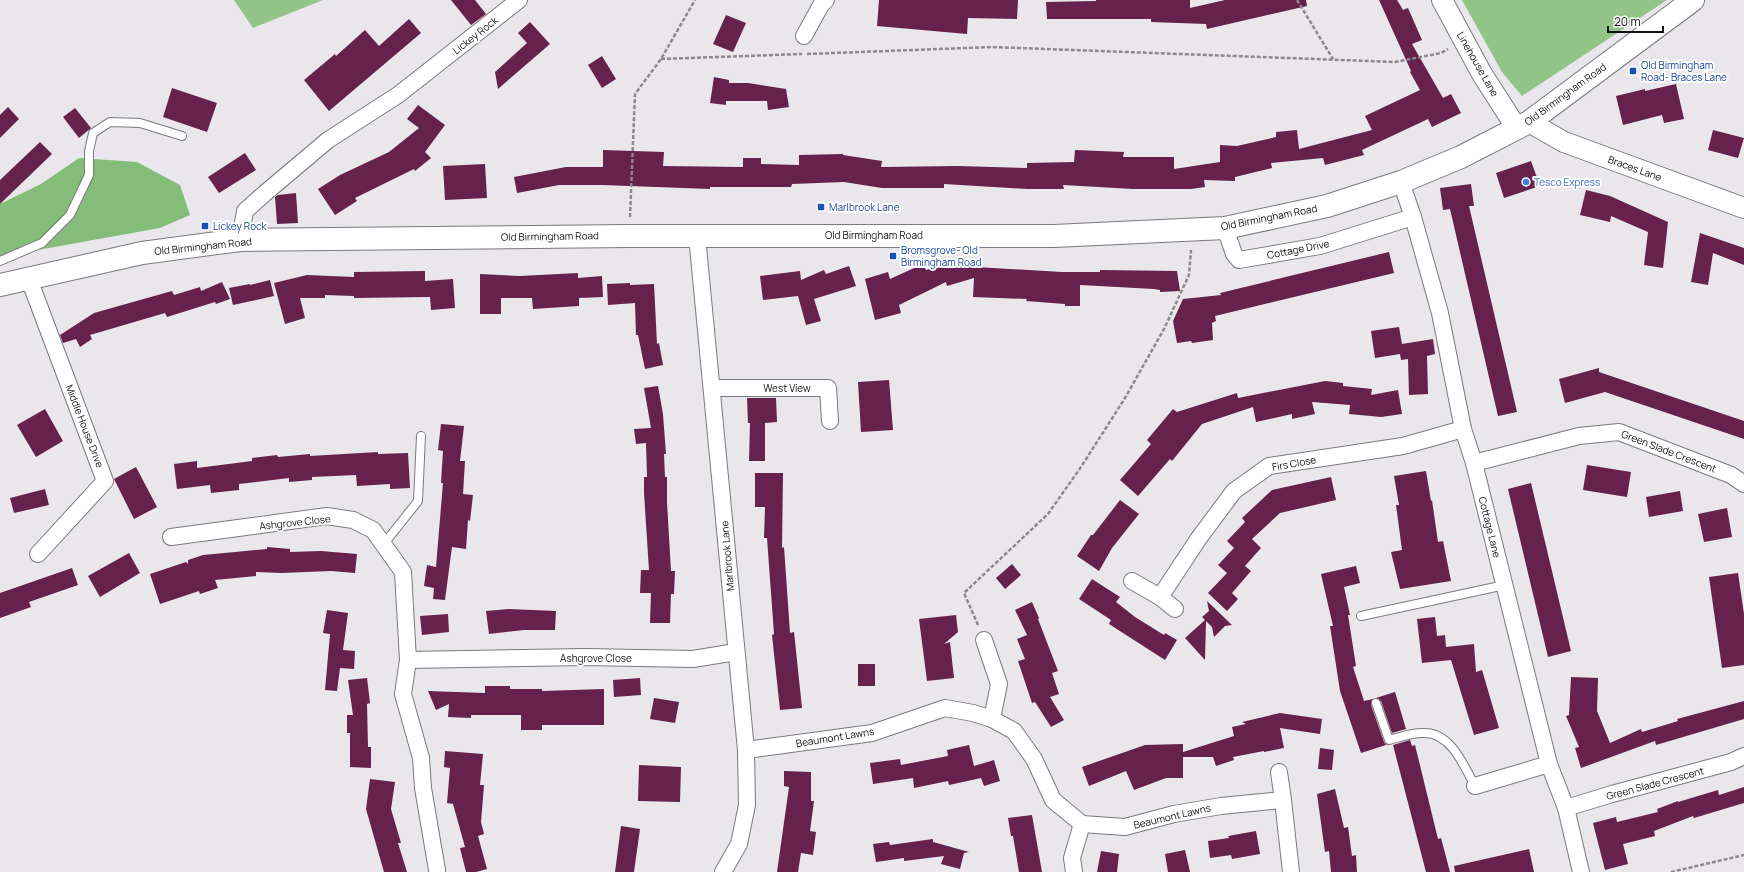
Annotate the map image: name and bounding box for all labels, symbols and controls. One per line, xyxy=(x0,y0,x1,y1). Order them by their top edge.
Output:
scale bar xyxy=(1608,8,1663,34)
street label: Lickey Rock xyxy=(450,12,501,57)
text: 20 m xyxy=(1614,13,1641,30)
street label: Linehouse Lane xyxy=(1454,29,1502,99)
place label: Old Birmingham Road- Braces Lane xyxy=(1641,58,1727,84)
street label: Old Birmingham Road xyxy=(1521,60,1609,128)
marker: Old Birmingham Road- Braces Lane xyxy=(1628,66,1638,76)
street label: Braces Lane xyxy=(1606,152,1664,184)
place label: Tesco Express xyxy=(1534,175,1600,189)
marker: Tesco Express xyxy=(1521,177,1531,187)
place label: Marlbrook Lane xyxy=(829,200,900,214)
street label: Old Birmingham Road xyxy=(1220,201,1318,233)
marker: Marlbrook Lane xyxy=(816,202,826,212)
place label: Lickey Rock xyxy=(213,219,268,233)
marker: Lickey Rock xyxy=(200,221,210,231)
street label: Old Birmingham Road xyxy=(501,228,599,244)
street label: Old Birmingham Road xyxy=(825,228,923,242)
street label: Old Birmingham Road xyxy=(154,234,252,258)
street label: Cottage Drive xyxy=(1266,236,1330,262)
place label: Bromsgrove- Old Birmingham Road xyxy=(901,243,981,269)
marker: Bromsgrove- Old Birmingham Road xyxy=(888,251,898,261)
street label: West View xyxy=(763,381,811,395)
street label: Middle House Drive xyxy=(63,382,107,470)
street label: Green Slade Crescent xyxy=(1620,426,1718,476)
street label: Firs Close xyxy=(1271,452,1317,474)
street label: Cottage Lane xyxy=(1476,495,1504,559)
street label: Ashgrove Close xyxy=(259,511,332,533)
street label: Marlbrook Lane xyxy=(717,520,737,592)
street label: Ashgrove Close xyxy=(560,651,632,665)
street label: Beaumont Lawns xyxy=(795,724,875,750)
street label: Green Slade Crescent xyxy=(1605,763,1705,803)
street label: Beaumont Lawns xyxy=(1132,800,1212,832)

